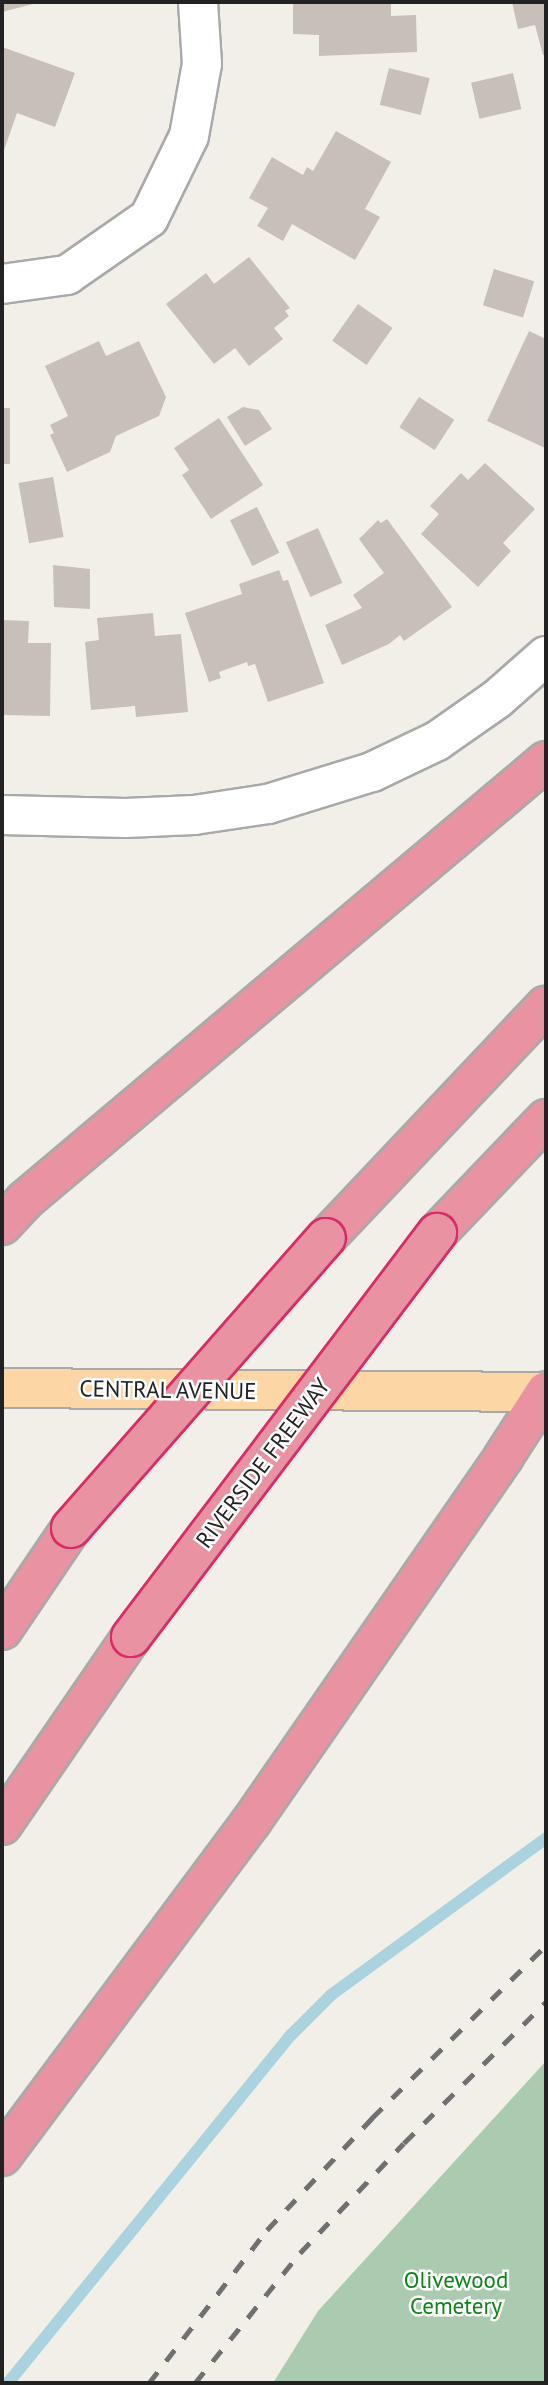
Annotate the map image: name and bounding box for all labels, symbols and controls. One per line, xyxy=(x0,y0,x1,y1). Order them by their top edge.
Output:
street label: RIVERSIDE FREEWAY xyxy=(190,1373,336,1553)
street label: CENTRAL AVENUE xyxy=(78,1375,258,1405)
park label: Olivewood Cemetery xyxy=(404,2266,508,2320)

